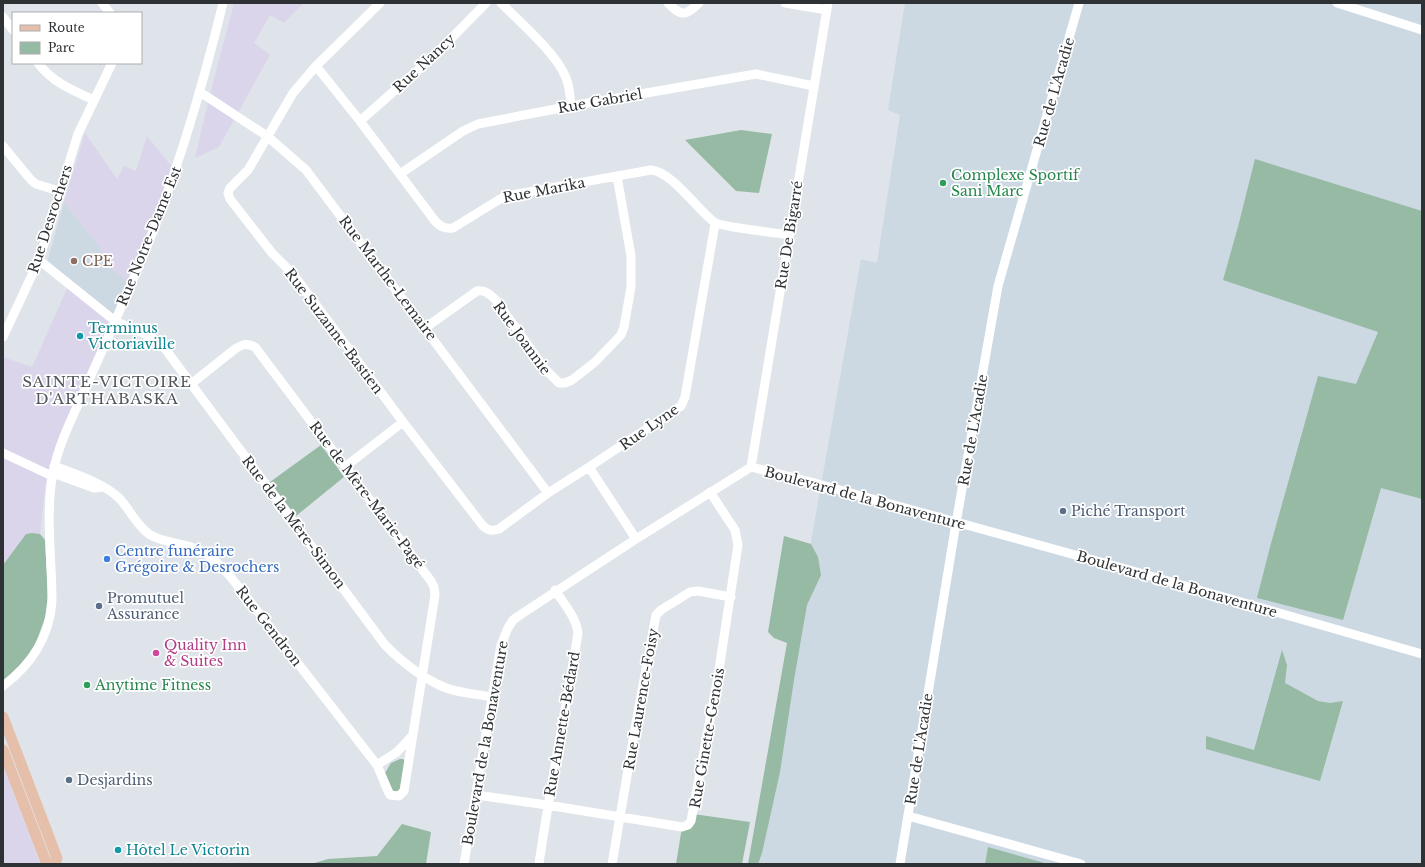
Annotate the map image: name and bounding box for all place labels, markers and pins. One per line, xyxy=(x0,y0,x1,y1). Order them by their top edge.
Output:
place label: Complexe Sportif Sani Marc xyxy=(951,166,1081,200)
marker: Complexe Sportif Sani Marc xyxy=(938,178,948,188)
place label: CPE xyxy=(82,252,113,270)
marker: CPE xyxy=(69,256,79,266)
place label: Terminus Victoriaville xyxy=(87,319,175,353)
marker: Terminus Victoriaville xyxy=(75,331,85,341)
place label: Piché Transport xyxy=(1071,502,1186,520)
marker: Piché Transport xyxy=(1058,506,1068,516)
place label: Centre funéraire Grégoire & Desrochers xyxy=(115,542,279,576)
marker: Centre funéraire Grégoire & Desrochers xyxy=(102,554,112,564)
place label: Promutuel Assurance xyxy=(106,589,184,623)
marker: Promutuel Assurance xyxy=(94,601,104,611)
place label: Quality Inn & Suites xyxy=(164,636,247,670)
marker: Quality Inn & Suites xyxy=(151,648,161,658)
place label: Anytime Fitness xyxy=(94,676,211,694)
marker: Anytime Fitness xyxy=(82,680,92,690)
place label: Desjardins xyxy=(77,771,153,789)
marker: Desjardins xyxy=(64,775,74,785)
place label: Hôtel Le Victorin xyxy=(126,841,250,859)
marker: Hôtel Le Victorin xyxy=(113,845,123,855)

